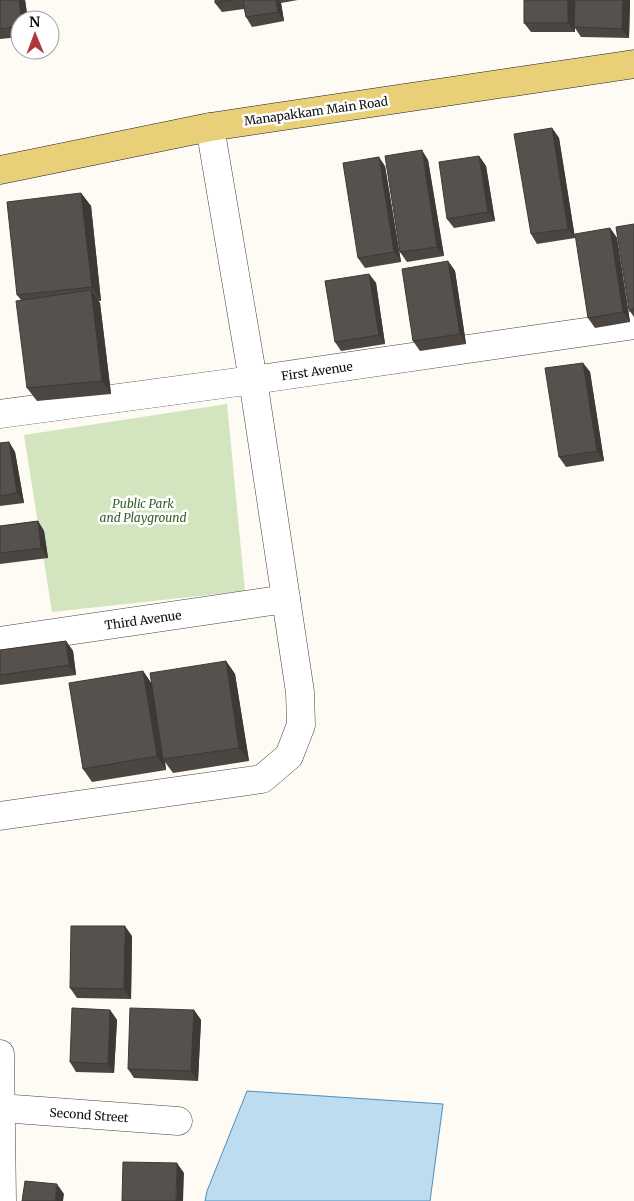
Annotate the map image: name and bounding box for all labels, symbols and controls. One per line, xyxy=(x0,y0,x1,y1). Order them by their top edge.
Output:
north arrow xyxy=(10,10,60,60)
text: N xyxy=(29,13,40,31)
street label: Manapakkam Main Road xyxy=(243,93,389,129)
street label: First Avenue xyxy=(280,359,354,383)
park label: Public Park and Playground xyxy=(100,496,186,525)
street label: Third Avenue xyxy=(104,607,182,633)
street label: Second Street xyxy=(49,1105,129,1125)

